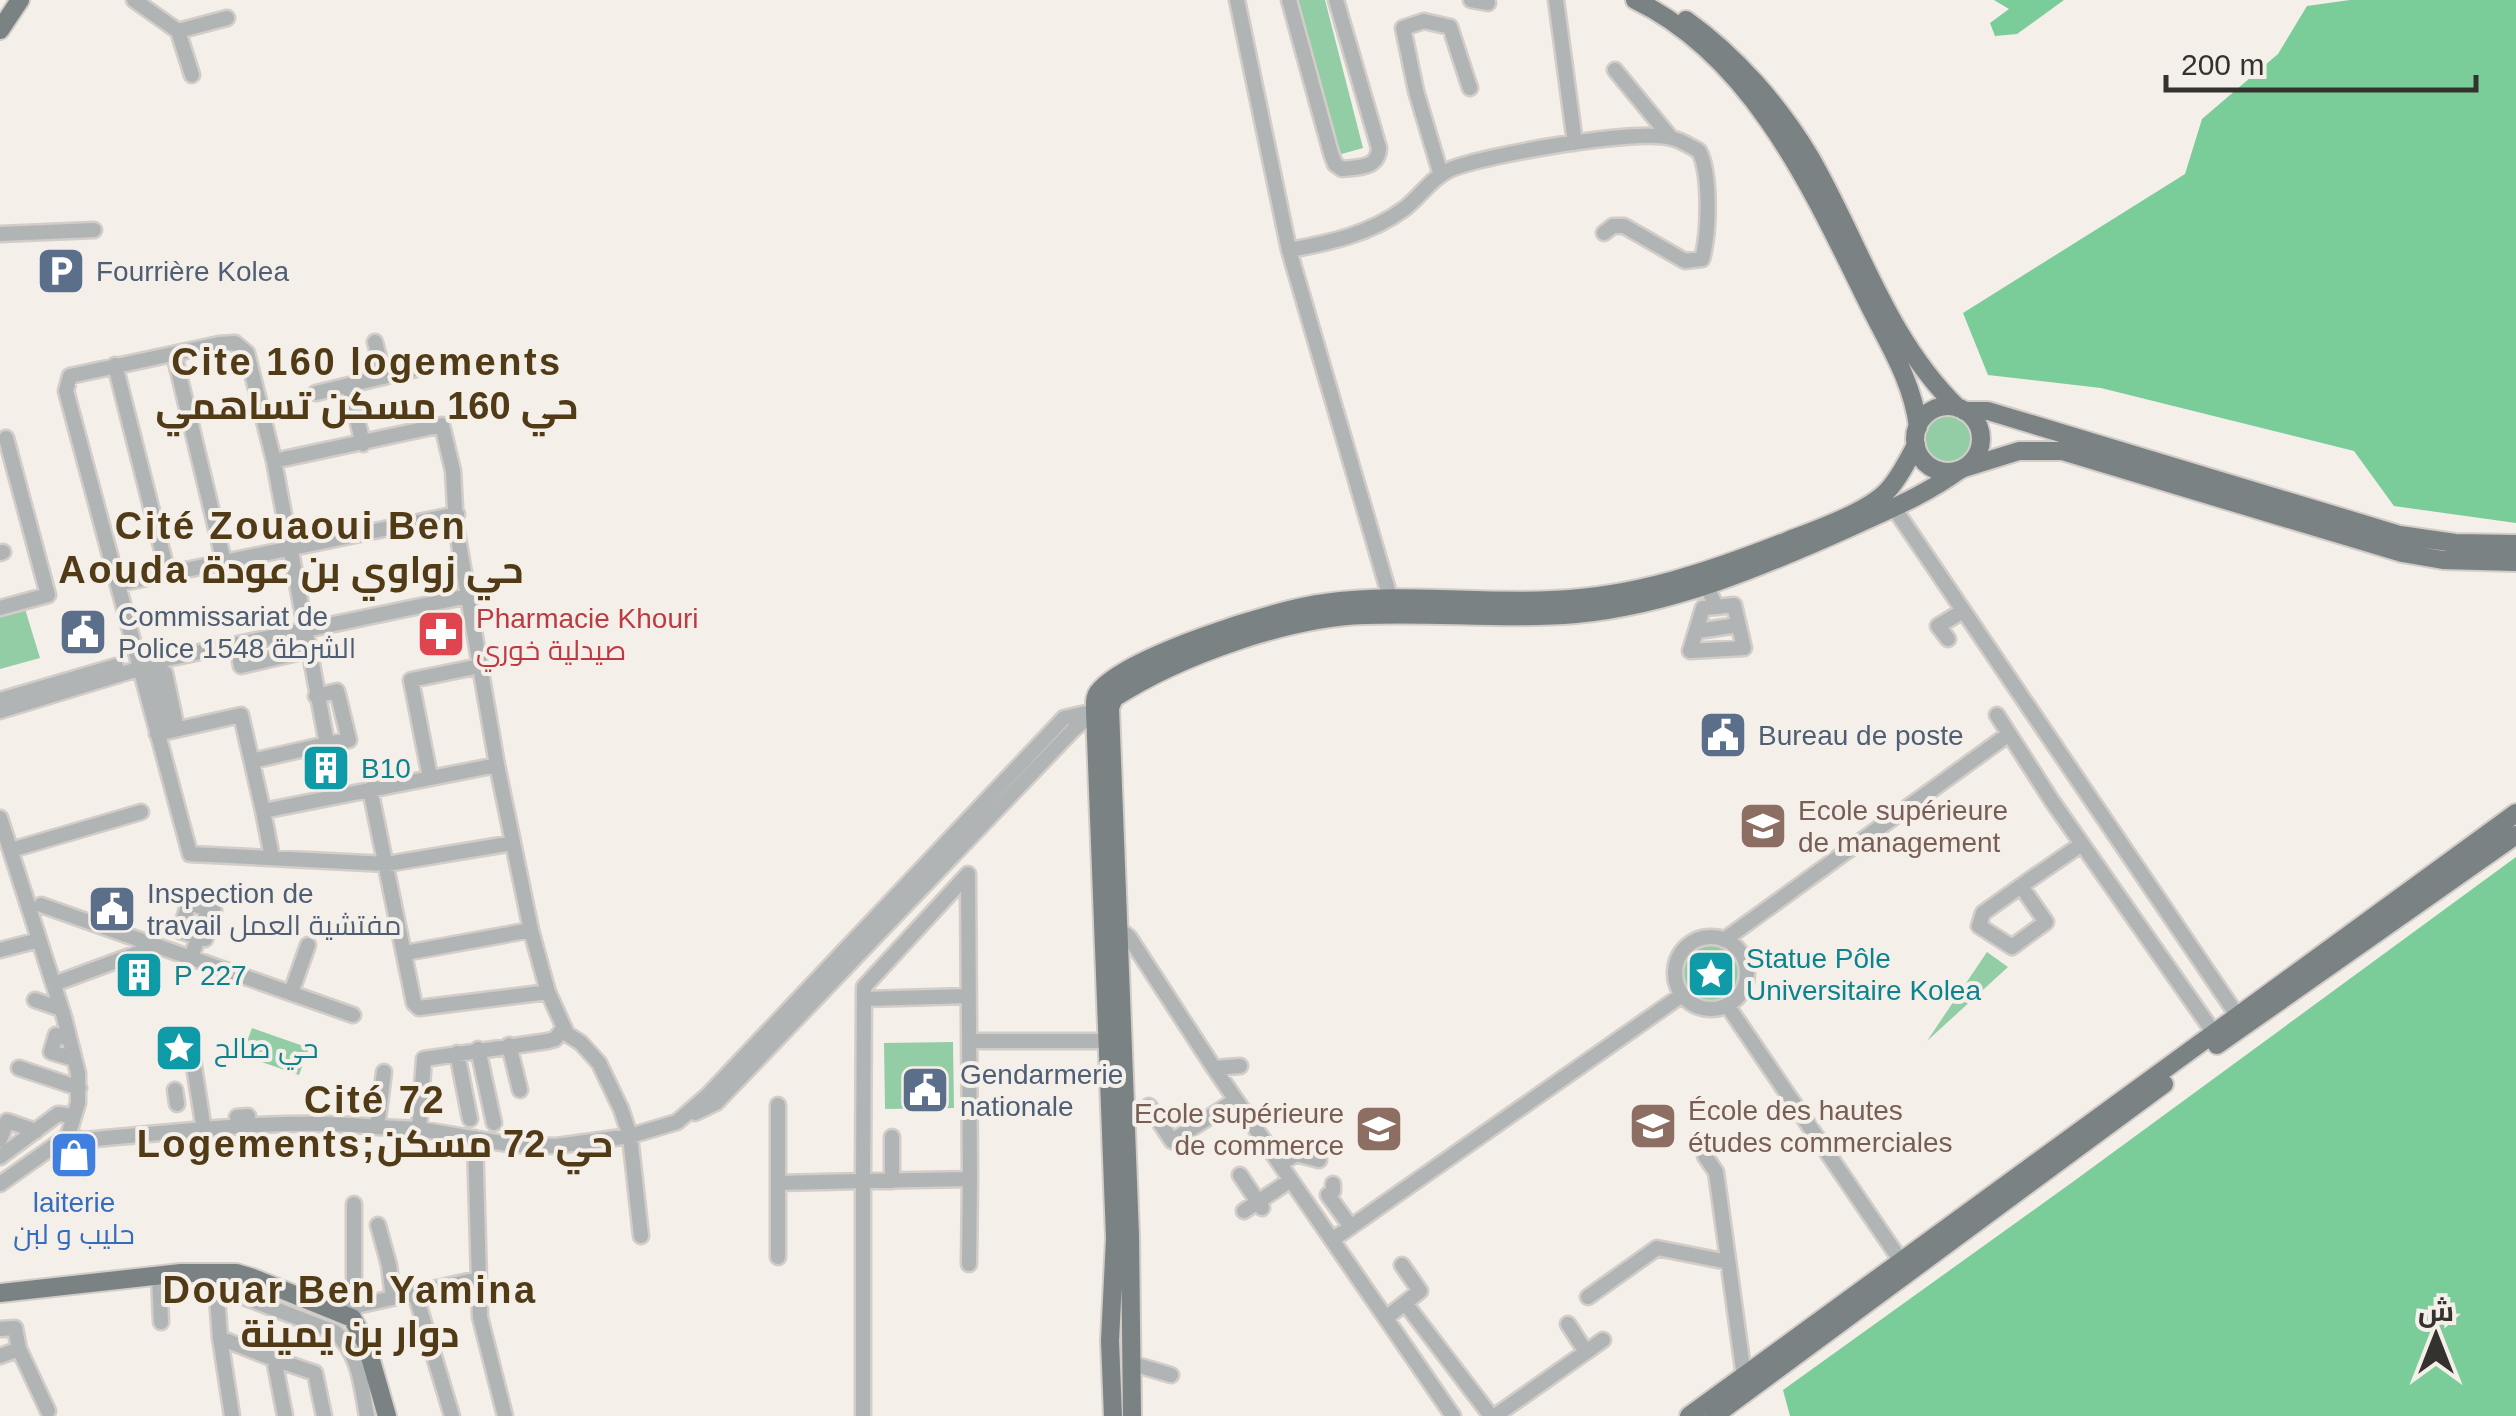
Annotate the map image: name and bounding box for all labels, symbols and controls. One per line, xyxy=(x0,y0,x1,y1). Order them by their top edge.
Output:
scale bar xyxy=(2166,30,2476,92)
text: 200 m xyxy=(2181,48,2264,81)
parking icon: Fourrière Kolea xyxy=(35,245,87,297)
place label: Fourrière Kolea xyxy=(96,256,289,287)
district label: Cite 160 logements حي 160 مسكن تساهمي xyxy=(155,341,579,437)
district label: Cité Zouaoui Ben Aouda حي زواوي بن عودة xyxy=(58,505,524,601)
place label: Commissariat de Police 1548 الشرطة xyxy=(118,601,356,664)
place label: Pharmacie Khouri صيدلية خوري xyxy=(476,603,699,672)
public building icon: Commissariat de Police 1548 الشرطة xyxy=(57,606,109,658)
pharmacy icon: Pharmacie Khouri صيدلية خوري xyxy=(415,608,467,660)
public building icon: Bureau de poste xyxy=(1697,709,1749,761)
place label: Bureau de poste xyxy=(1758,720,1964,751)
building icon: B10 xyxy=(300,742,352,794)
place label: B10 xyxy=(361,753,411,784)
place label: Ecole supérieure de management xyxy=(1798,795,2008,858)
school or university icon: Ecole supérieure de management xyxy=(1737,800,1789,852)
place label: Inspection de travail مفتشية العمل xyxy=(147,878,401,942)
public building icon: Inspection de travail مفتشية العمل xyxy=(86,883,138,935)
place label: Statue Pôle Universitaire Kolea xyxy=(1746,943,1981,1006)
place icon: Statue Pôle Universitaire Kolea xyxy=(1685,948,1737,1000)
building icon: P 227 xyxy=(113,949,165,1001)
place label: P 227 xyxy=(174,960,247,991)
place icon: حي صالح xyxy=(153,1022,205,1074)
place label: حي صالح xyxy=(214,1033,319,1070)
place label: Gendarmerie nationale xyxy=(960,1059,1123,1122)
public building icon: Gendarmerie nationale xyxy=(899,1064,951,1116)
district label: Cité 72 Logements;حي 72 مسكن xyxy=(137,1079,613,1175)
place label: École des hautes études commerciales xyxy=(1688,1095,1953,1158)
place label: Ecole supérieure de commerce xyxy=(1134,1098,1344,1161)
school or university icon: École des hautes études commerciales xyxy=(1627,1100,1679,1152)
school or university icon: Ecole supérieure de commerce xyxy=(1353,1103,1405,1155)
shop icon: laiterie حليب و لبن xyxy=(48,1129,100,1181)
place label: laiterie حليب و لبن xyxy=(13,1187,135,1251)
district label: Douar Ben Yamina دوار بن يمينة xyxy=(162,1269,538,1357)
north arrow xyxy=(2386,1286,2486,1386)
text: ش xyxy=(2418,1296,2454,1328)

